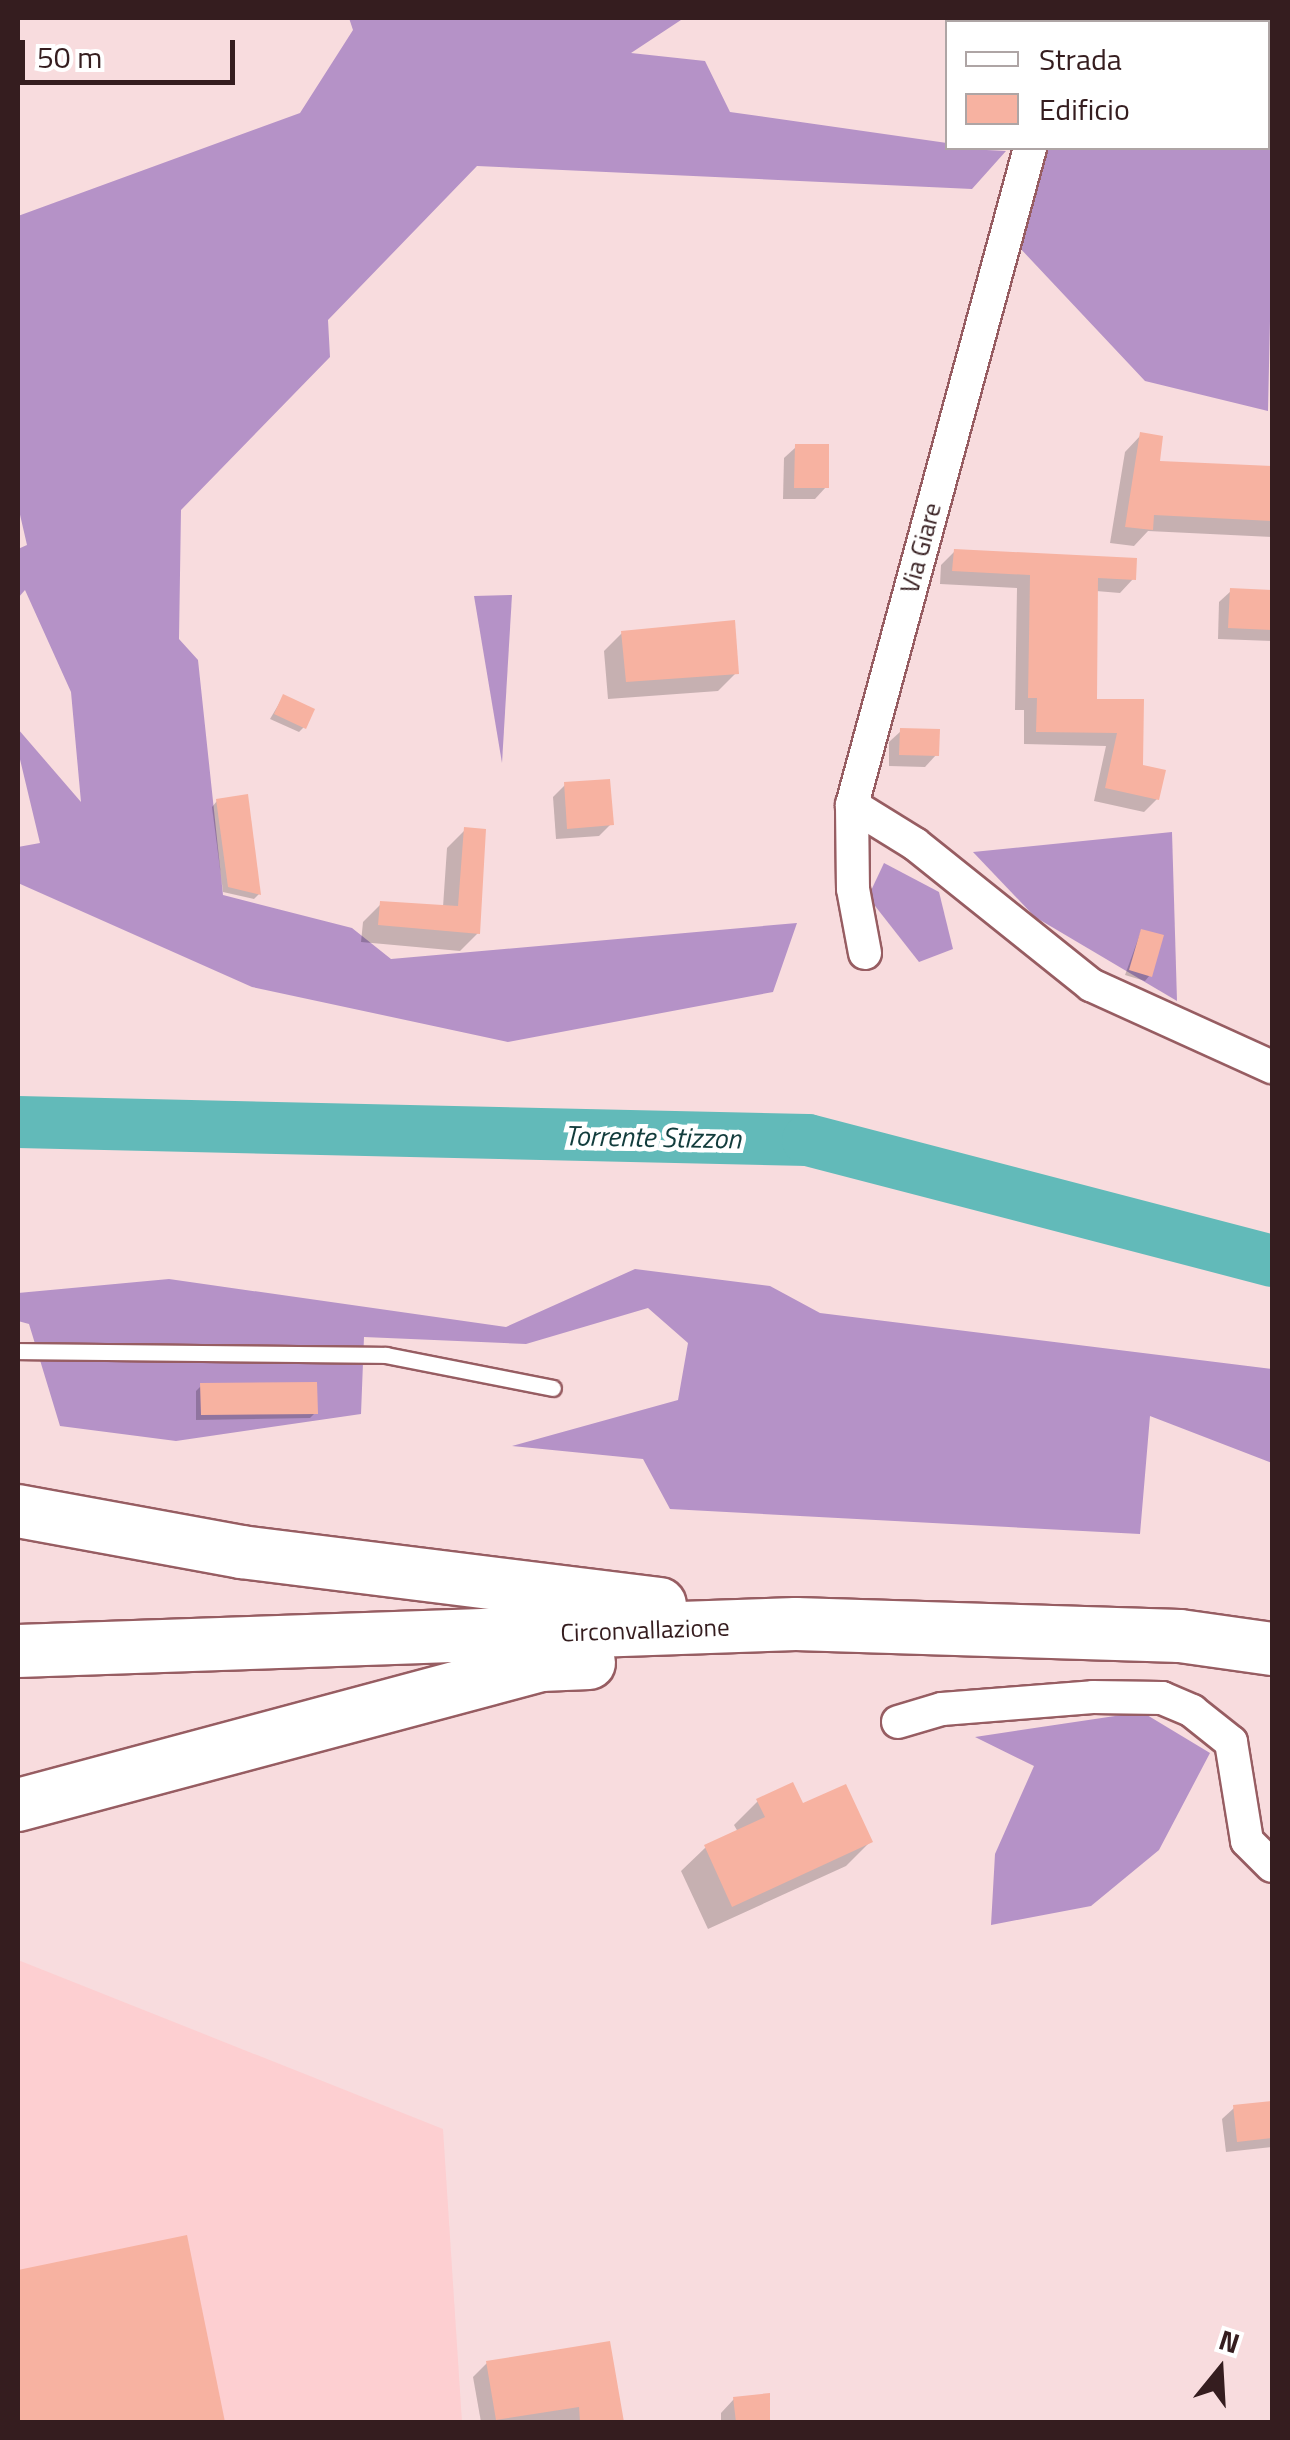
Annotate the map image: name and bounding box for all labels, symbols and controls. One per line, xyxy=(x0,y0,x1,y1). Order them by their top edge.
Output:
scale bar xyxy=(25,20,240,82)
legend xyxy=(945,20,1270,150)
text: 50 m xyxy=(37,34,102,80)
text: Strada xyxy=(1039,36,1122,82)
text: Edificio xyxy=(1039,86,1130,132)
street label: Via Giare xyxy=(895,499,947,597)
water label: Torrente Stizzon xyxy=(564,1119,742,1155)
street label: Circonvallazione xyxy=(560,1612,730,1648)
text: N xyxy=(1214,2318,1245,2364)
north arrow xyxy=(1170,2320,1270,2420)

